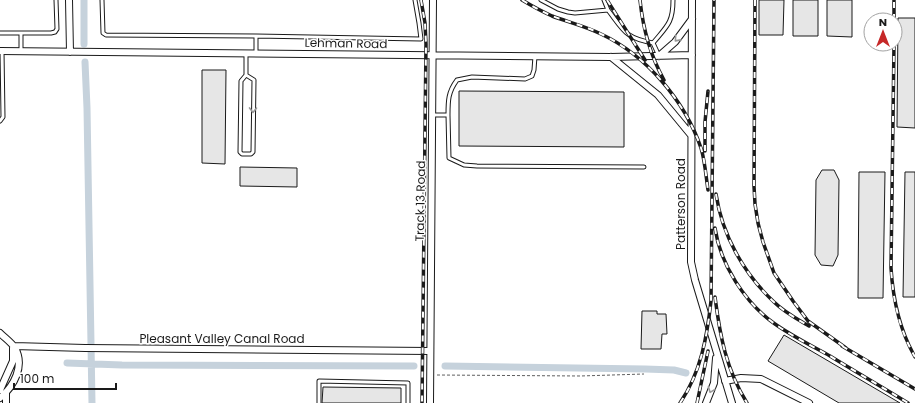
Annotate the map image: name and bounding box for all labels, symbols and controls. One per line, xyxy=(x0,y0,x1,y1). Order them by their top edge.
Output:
north arrow xyxy=(863,12,903,52)
text: N xyxy=(879,14,887,30)
street label: Lehman Road xyxy=(304,34,388,52)
one-way arrow xyxy=(675,34,682,42)
one-way arrow xyxy=(249,107,257,113)
street label: Patterson Road xyxy=(672,158,689,250)
street label: Track 13 Road xyxy=(411,160,429,242)
street label: Pleasant Valley Canal Road xyxy=(139,330,305,347)
scale bar xyxy=(14,365,116,391)
text: 100 m xyxy=(20,370,54,387)
one-way arrow xyxy=(708,386,716,393)

